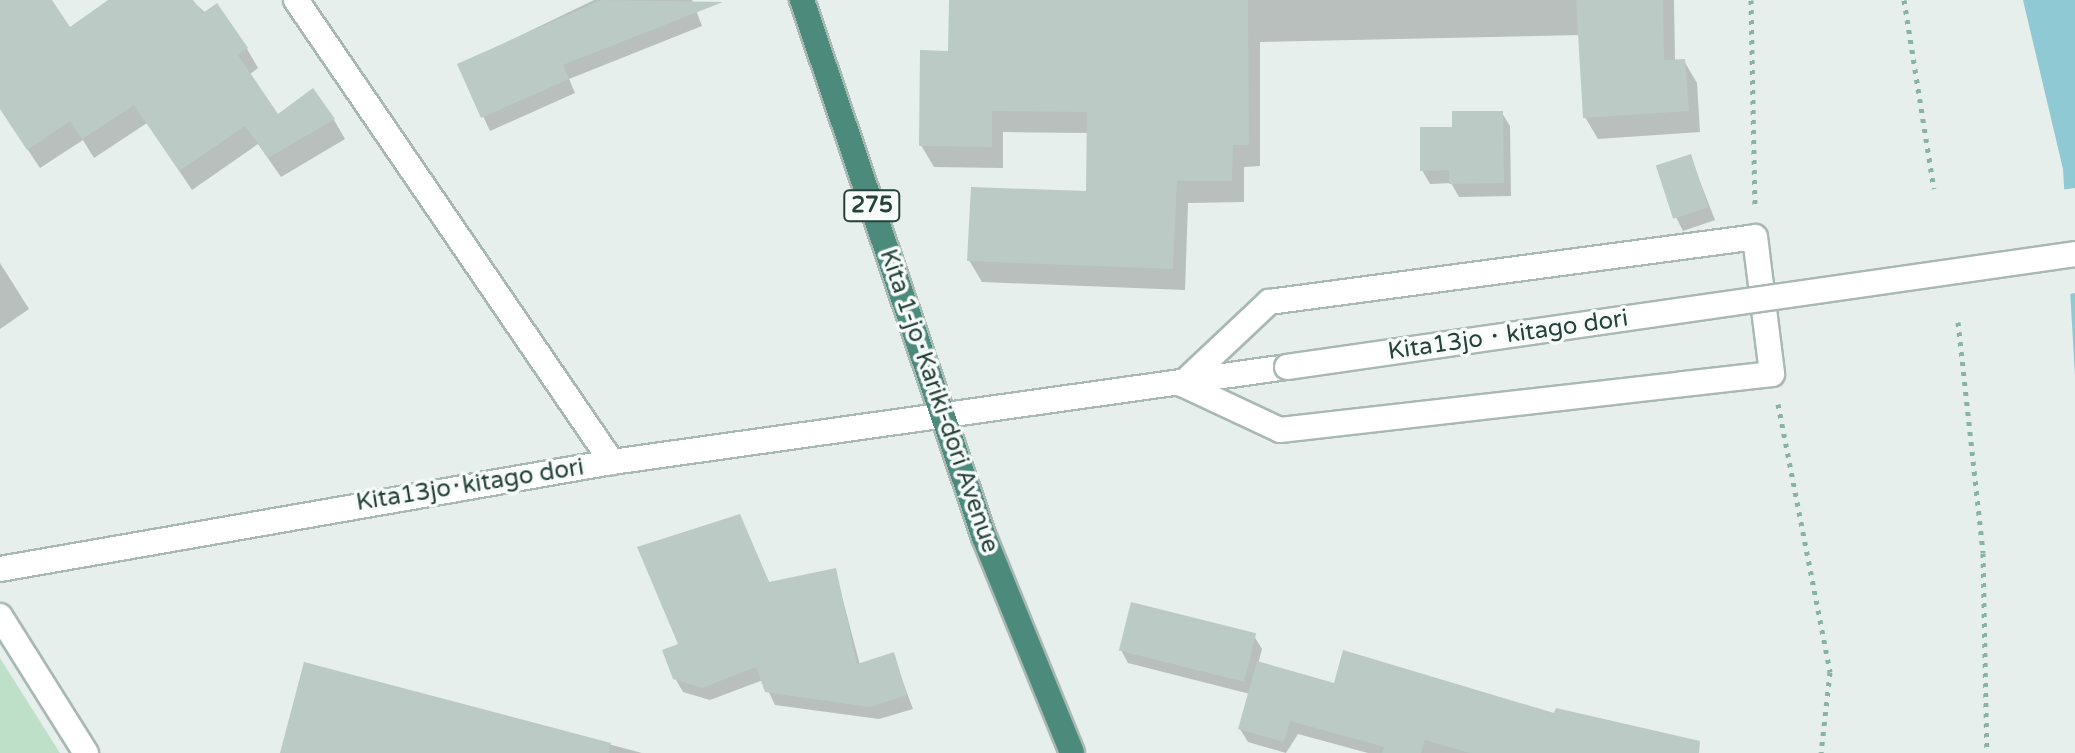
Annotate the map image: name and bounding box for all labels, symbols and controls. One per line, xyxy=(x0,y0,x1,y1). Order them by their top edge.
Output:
road number: 275 xyxy=(842,188,902,224)
street label: Kita 1-jo･Kariki-dori Avenue xyxy=(873,245,1005,557)
street label: Kita13jo・kitago dori xyxy=(1386,304,1630,366)
street label: Kita13jo･kitago dori xyxy=(354,453,586,517)

